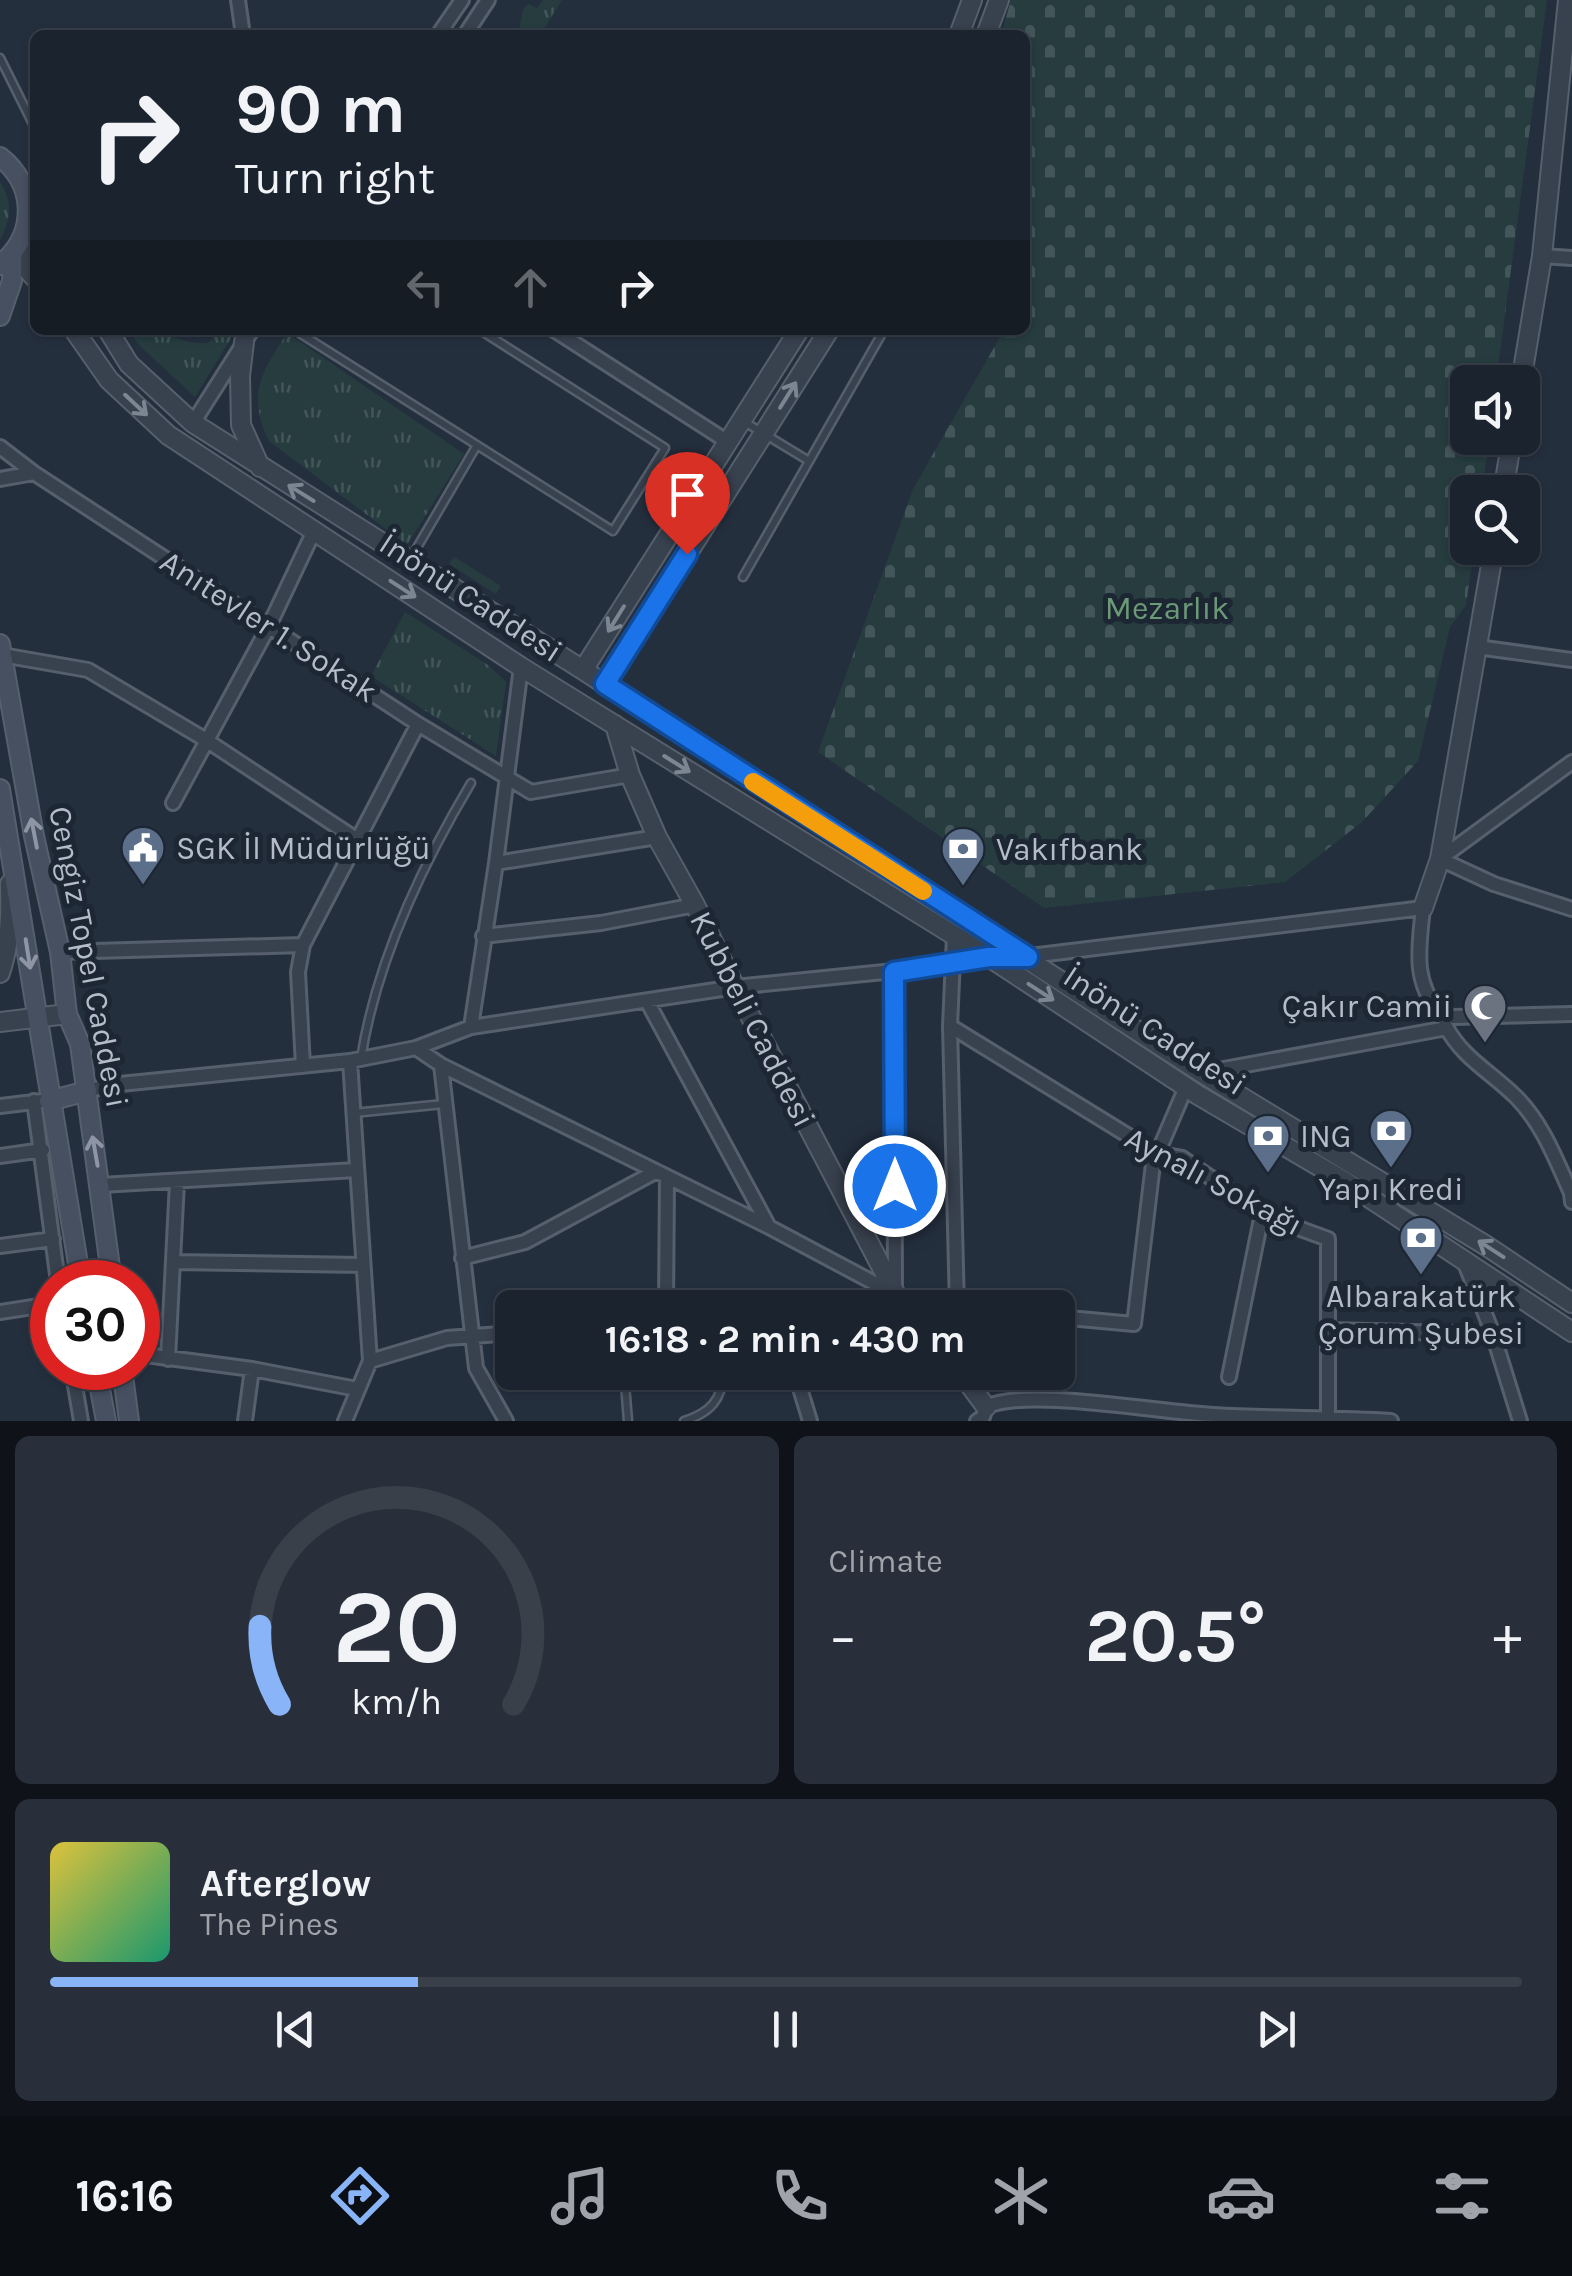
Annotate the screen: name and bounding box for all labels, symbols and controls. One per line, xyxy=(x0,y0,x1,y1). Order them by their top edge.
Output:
text: 90 m xyxy=(235,68,406,150)
icon: right xyxy=(70,70,200,200)
text: Turn right xyxy=(235,152,435,204)
icon: left xyxy=(398,260,453,315)
icon: ahead xyxy=(503,260,558,315)
icon: right xyxy=(608,260,663,315)
map controls xyxy=(1450,365,1540,565)
button: sound xyxy=(1450,365,1540,455)
one-way arrow xyxy=(777,381,798,410)
one-way arrow xyxy=(123,393,148,416)
pin xyxy=(645,452,730,555)
icon: arrive xyxy=(660,467,715,522)
button: search xyxy=(1450,475,1540,565)
one-way arrow xyxy=(287,482,316,503)
street label: İnönü Caddesi xyxy=(373,525,569,670)
street label: Anıtevler 1. Sokak xyxy=(154,543,384,710)
one-way arrow xyxy=(388,579,416,600)
park label: Mezarlık xyxy=(1105,590,1229,627)
one-way arrow xyxy=(605,604,626,633)
one-way arrow xyxy=(662,754,691,774)
street label: Cengiz Topel Caddesi xyxy=(41,803,136,1111)
one-way arrow xyxy=(24,817,43,850)
public building icon: SGK İl Müdürlüğü xyxy=(120,825,166,886)
bank icon: Vakıfbank xyxy=(940,826,986,887)
place label: SGK İl Müdürlüğü xyxy=(176,830,431,867)
place label: Vakıfbank xyxy=(996,831,1143,868)
street label: Kubbeli Caddesi xyxy=(682,905,823,1133)
one-way arrow xyxy=(20,937,38,970)
street label: İnönü Caddesi xyxy=(1057,958,1253,1103)
one-way arrow xyxy=(1027,981,1055,1002)
mosque icon: Çakır Camii xyxy=(1462,983,1508,1044)
place label: Çakır Camii xyxy=(1282,988,1452,1025)
bank icon: Yapı Kredi xyxy=(1368,1108,1414,1169)
bank icon: ING xyxy=(1245,1113,1291,1174)
place label: ING xyxy=(1300,1118,1351,1155)
street label: Aynalı Sokağı xyxy=(1119,1119,1309,1244)
position arrow xyxy=(843,1134,947,1238)
one-way arrow xyxy=(85,1135,104,1168)
place label: Yapı Kredi xyxy=(1319,1171,1464,1208)
bank icon: Albarakatürk Çorum Şubesi xyxy=(1398,1215,1444,1276)
one-way arrow xyxy=(1477,1238,1505,1259)
speed limit sign: 30 xyxy=(30,1260,160,1390)
place label: Albarakatürk Çorum Şubesi xyxy=(1318,1278,1524,1352)
text: 16:18 · 2 min · 430 m xyxy=(605,1317,965,1362)
text: Climate xyxy=(829,1543,943,1580)
text: 20 xyxy=(332,1567,461,1688)
text: 20.5° xyxy=(1084,1592,1266,1680)
text: − xyxy=(829,1604,857,1668)
text: + xyxy=(1493,1604,1522,1668)
text: km/h xyxy=(351,1681,442,1723)
text: Afterglow xyxy=(200,1861,371,1906)
text: The Pines xyxy=(200,1906,339,1943)
icon: previous xyxy=(268,2002,323,2057)
icon: pause xyxy=(758,2002,813,2057)
icon: next xyxy=(1249,2002,1304,2057)
icon: directions xyxy=(325,2161,395,2231)
icon: music xyxy=(545,2161,615,2231)
icon: phone xyxy=(765,2161,835,2231)
icon: climate xyxy=(986,2161,1056,2231)
icon: car xyxy=(1206,2161,1276,2231)
icon: filters xyxy=(1427,2161,1497,2231)
text: 16:16 xyxy=(75,2170,174,2222)

